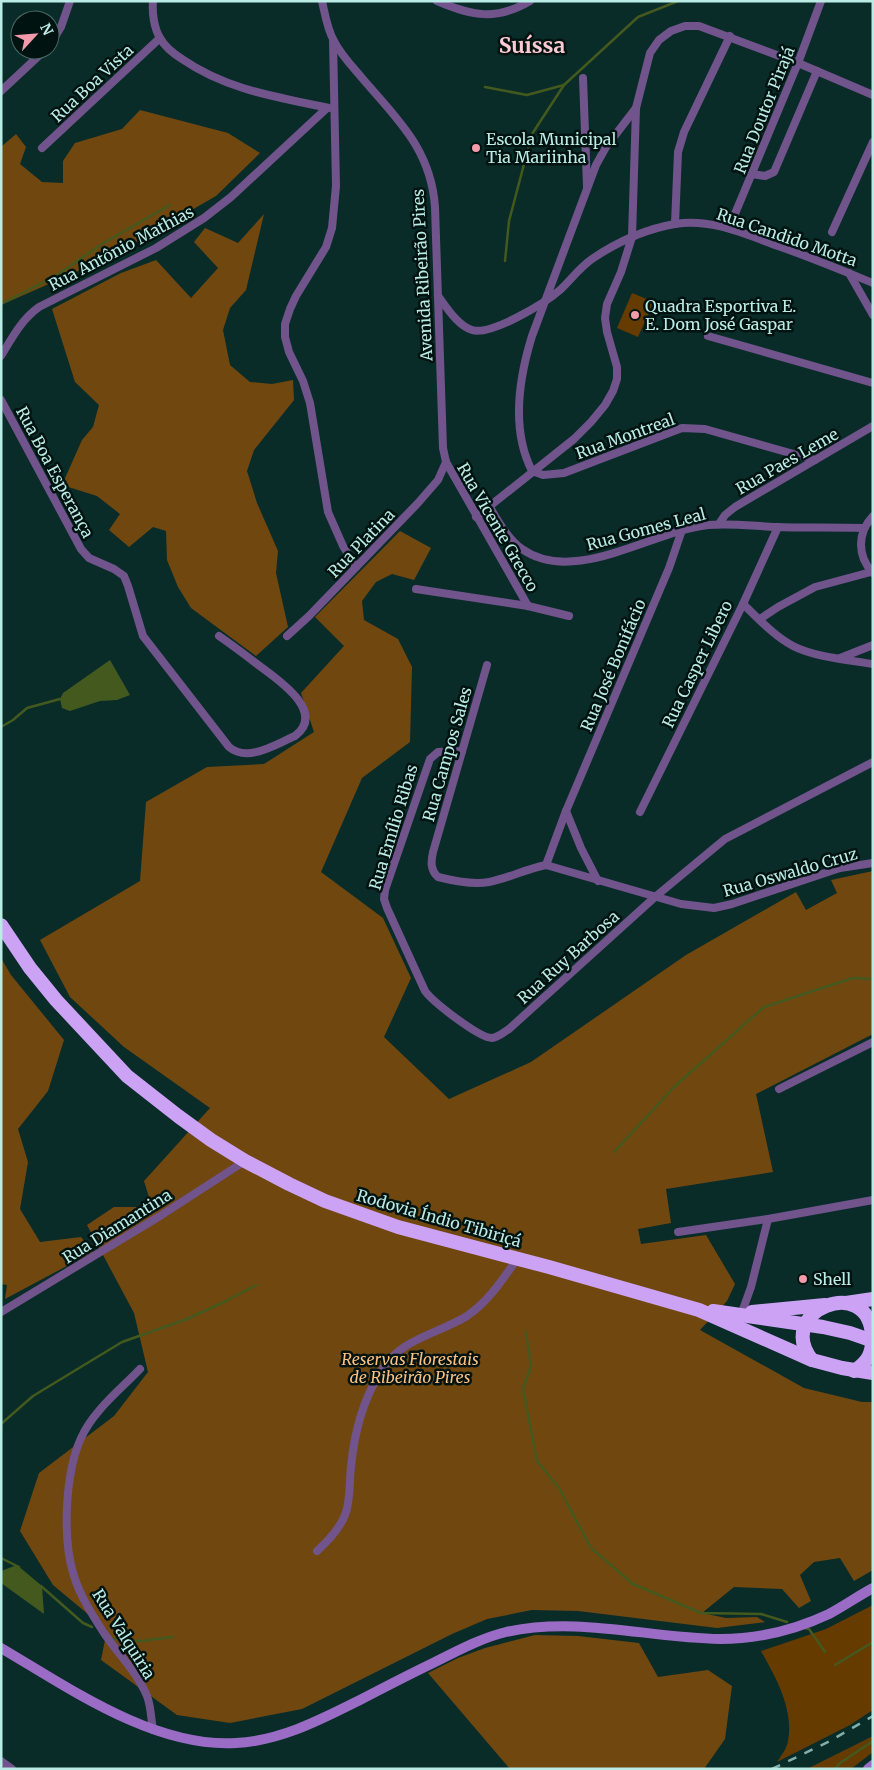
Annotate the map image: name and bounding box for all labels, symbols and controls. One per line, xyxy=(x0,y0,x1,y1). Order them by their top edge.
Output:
north arrow xyxy=(10,10,60,60)
text: N xyxy=(36,20,57,38)
district label: Suíssa xyxy=(499,32,565,59)
street label: Rua Boa Vista xyxy=(47,40,137,126)
street label: Rua Doutor Pirajá xyxy=(729,43,799,176)
place label: Escola Municipal Tia Mariinha xyxy=(486,129,617,167)
marker: Escola Municipal Tia Mariinha xyxy=(470,142,482,154)
street label: Avenida Ribeirão Pires xyxy=(407,188,437,363)
street label: Rua Antônio Mathias xyxy=(45,201,197,295)
street label: Rua Candido Motta xyxy=(714,204,860,271)
place label: Quadra Esportiva E. E. Dom José Gaspar xyxy=(645,296,796,334)
marker: Quadra Esportiva E. E. Dom José Gaspar xyxy=(629,309,641,321)
street label: Rua Boa Esperança xyxy=(12,403,98,541)
street label: Rua Montreal xyxy=(573,409,677,463)
street label: Rua Paes Leme xyxy=(732,424,842,498)
street label: Rua Vicente Grecco xyxy=(453,459,543,595)
street label: Rua Gomes Leal xyxy=(584,503,708,555)
street label: Rua Platina xyxy=(323,504,399,581)
street label: Rua José Bonifácio xyxy=(576,596,650,734)
street label: Rua Casper Libero xyxy=(658,597,736,731)
street label: Rua Campos Sales xyxy=(418,684,476,824)
street label: Rua Emílio Ribas xyxy=(364,762,422,892)
street label: Rua Oswaldo Cruz xyxy=(720,843,860,901)
street label: Rua Ruy Barbosa xyxy=(513,906,623,1008)
street label: Rua Diamantina xyxy=(59,1184,175,1267)
street label: Rodovia Índio Tibiriçá xyxy=(354,1185,524,1251)
place label: Shell xyxy=(813,1269,851,1289)
marker: Shell xyxy=(797,1273,809,1285)
park label: Reservas Florestais de Ribeirão Pires xyxy=(341,1349,479,1387)
street label: Rua Valquiria xyxy=(88,1585,160,1683)

